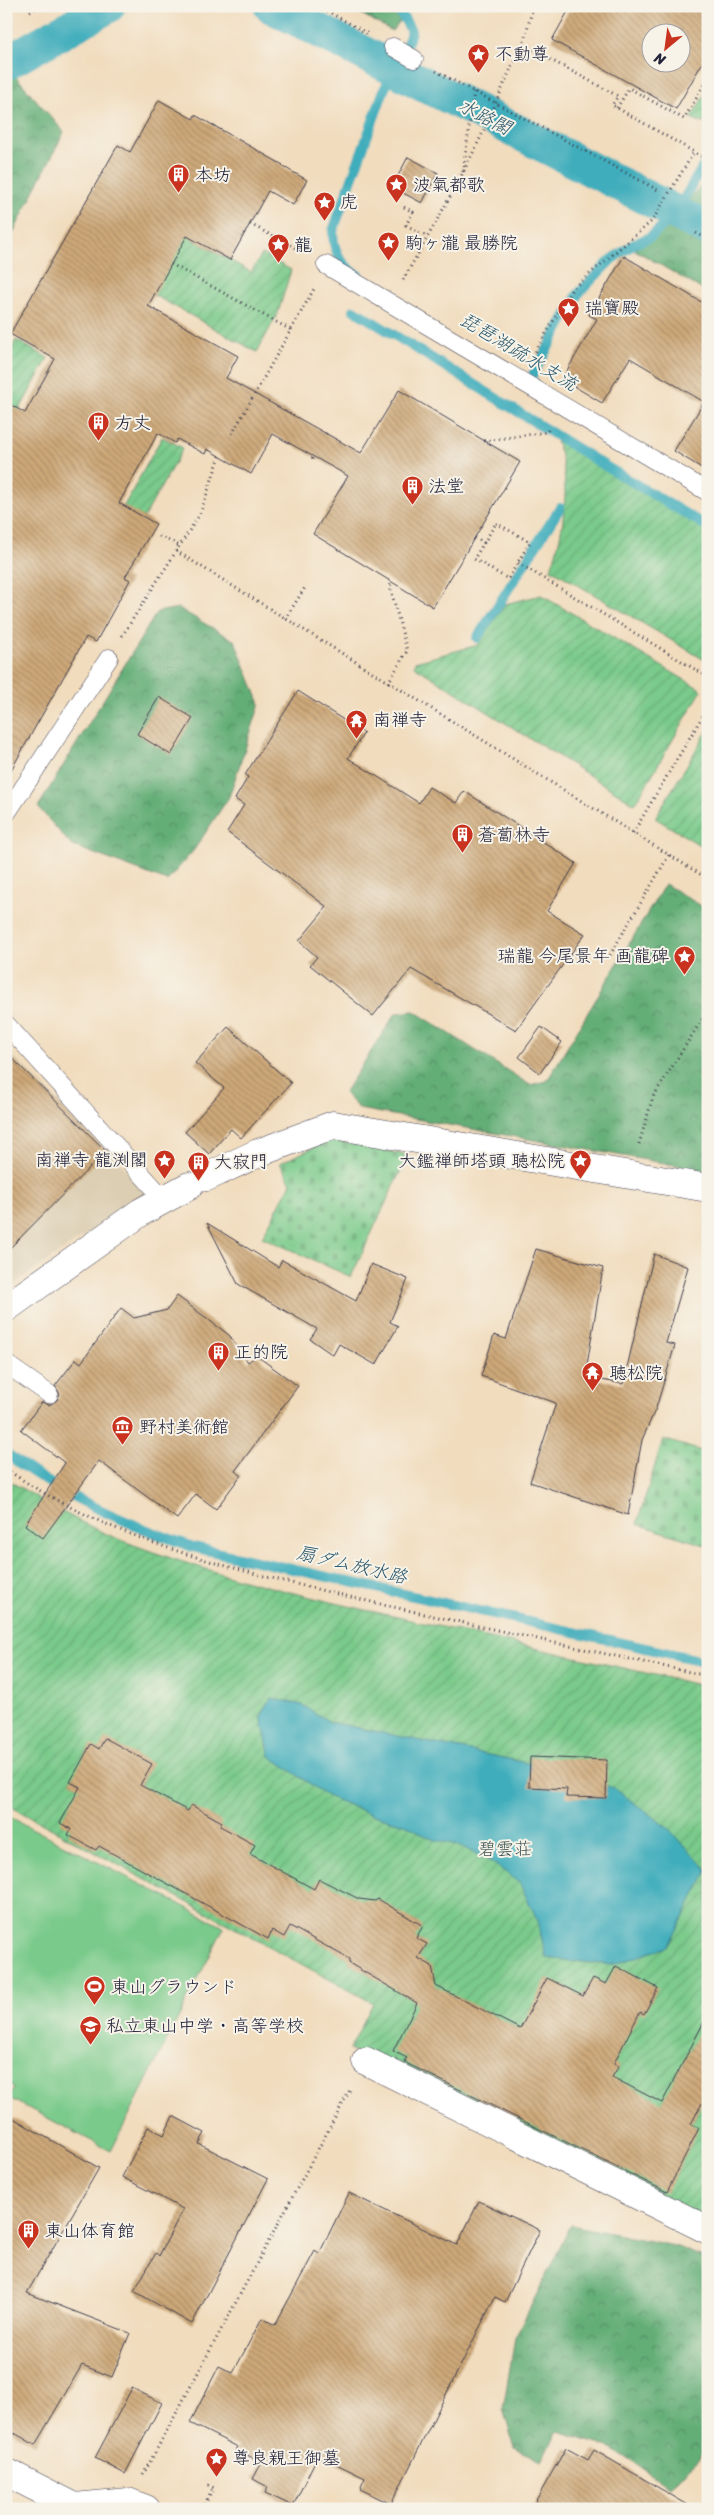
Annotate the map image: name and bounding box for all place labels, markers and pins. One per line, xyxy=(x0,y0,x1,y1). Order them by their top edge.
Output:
place label: 不動尊 xyxy=(495,38,549,70)
place icon: 不動尊 xyxy=(467,42,491,73)
place label: 本坊 xyxy=(195,159,231,191)
building icon: 本坊 xyxy=(167,163,191,194)
place label: 波氣都歌 xyxy=(413,169,485,201)
place icon: 波氣都歌 xyxy=(385,173,409,204)
place label: 虎 xyxy=(340,186,358,218)
place icon: 虎 xyxy=(312,190,336,221)
place label: 駒ヶ瀧 最勝院 xyxy=(405,227,518,259)
place label: 龍 xyxy=(294,229,312,261)
place icon: 駒ヶ瀧 最勝院 xyxy=(377,231,401,262)
place icon: 龍 xyxy=(266,233,290,264)
place label: 瑞寶殿 xyxy=(585,292,639,324)
place icon: 瑞寶殿 xyxy=(557,296,581,327)
place label: 方丈 xyxy=(115,407,151,439)
building icon: 方丈 xyxy=(87,411,111,442)
place label: 法堂 xyxy=(428,470,464,502)
building icon: 法堂 xyxy=(400,474,424,505)
place label: 南禅寺 xyxy=(373,704,427,736)
temple icon: 南禅寺 xyxy=(345,708,369,739)
place label: 蒼蔔林寺 xyxy=(478,819,550,851)
building icon: 蒼蔔林寺 xyxy=(450,823,474,854)
place label: 瑞龍 今尾景年 画龍碑 xyxy=(498,940,669,972)
place icon: 瑞龍 今尾景年 画龍碑 xyxy=(673,944,697,975)
place label: 南禅寺 龍渕閣 xyxy=(35,1144,148,1176)
place label: 大鑑禅師塔頭 聴松院 xyxy=(398,1145,565,1177)
place label: 大寂門 xyxy=(214,1146,268,1178)
place icon: 南禅寺 龍渕閣 xyxy=(152,1148,176,1179)
place icon: 大鑑禅師塔頭 聴松院 xyxy=(569,1149,593,1180)
building icon: 大寂門 xyxy=(186,1150,210,1181)
place label: 正的院 xyxy=(234,1336,288,1368)
building icon: 正的院 xyxy=(206,1340,230,1371)
place label: 聴松院 xyxy=(609,1357,663,1389)
temple icon: 聴松院 xyxy=(581,1361,605,1392)
place label: 野村美術館 xyxy=(139,1411,229,1443)
museum icon: 野村美術館 xyxy=(111,1415,135,1446)
place label: 東山グラウンド xyxy=(111,1971,237,2003)
sports icon: 東山グラウンド xyxy=(83,1975,107,2006)
place label: 私立東山中学・高等学校 xyxy=(106,2010,304,2042)
school or university icon: 私立東山中学・高等学校 xyxy=(78,2014,102,2045)
place label: 東山体育館 xyxy=(45,2215,135,2247)
building icon: 東山体育館 xyxy=(17,2219,41,2250)
place label: 尊良親王御墓 xyxy=(232,2442,340,2474)
place icon: 尊良親王御墓 xyxy=(204,2446,228,2477)

